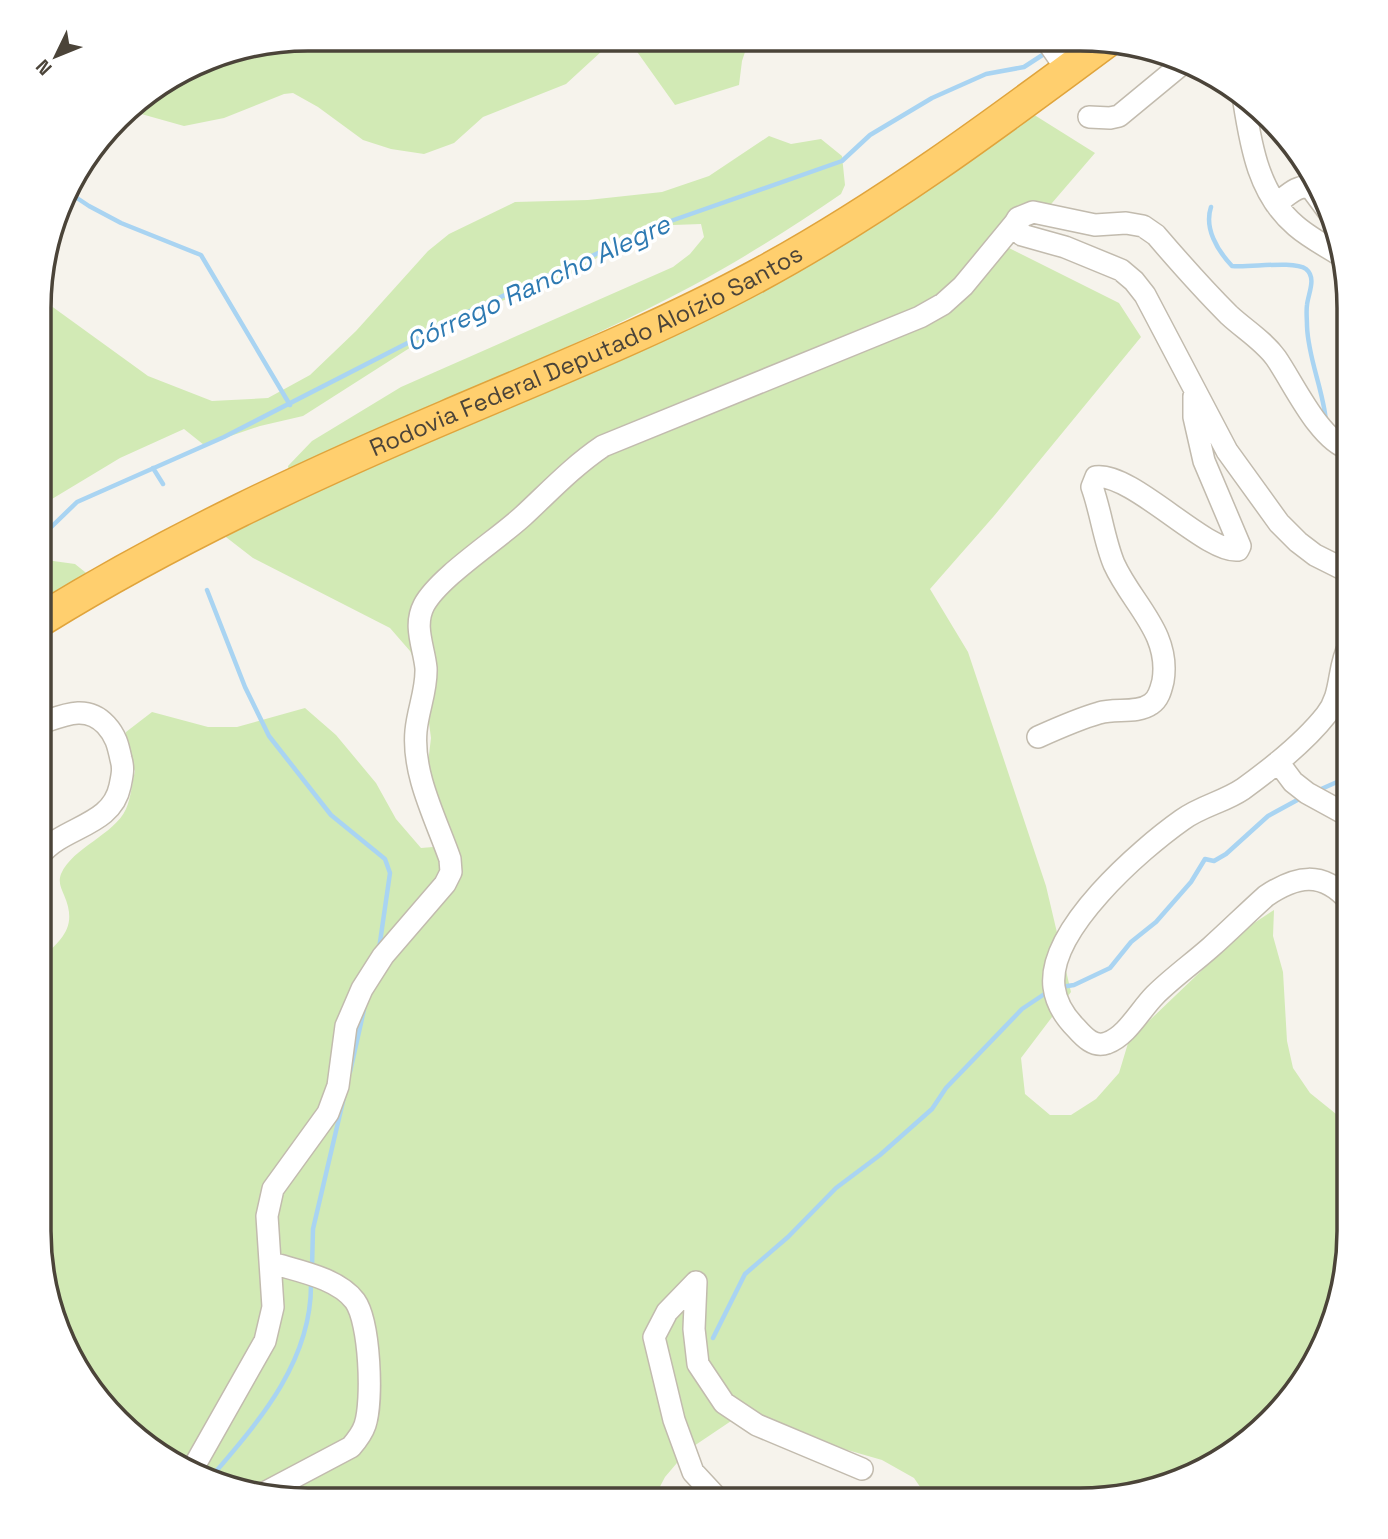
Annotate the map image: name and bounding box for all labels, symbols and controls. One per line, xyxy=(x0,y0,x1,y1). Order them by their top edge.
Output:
north arrow xyxy=(21,21,91,91)
text: N xyxy=(30,54,57,80)
water label: Córrego Rancho Alegre xyxy=(401,206,677,359)
street label: Rodovia Federal Deputado Aloízio Santos xyxy=(365,238,808,463)

